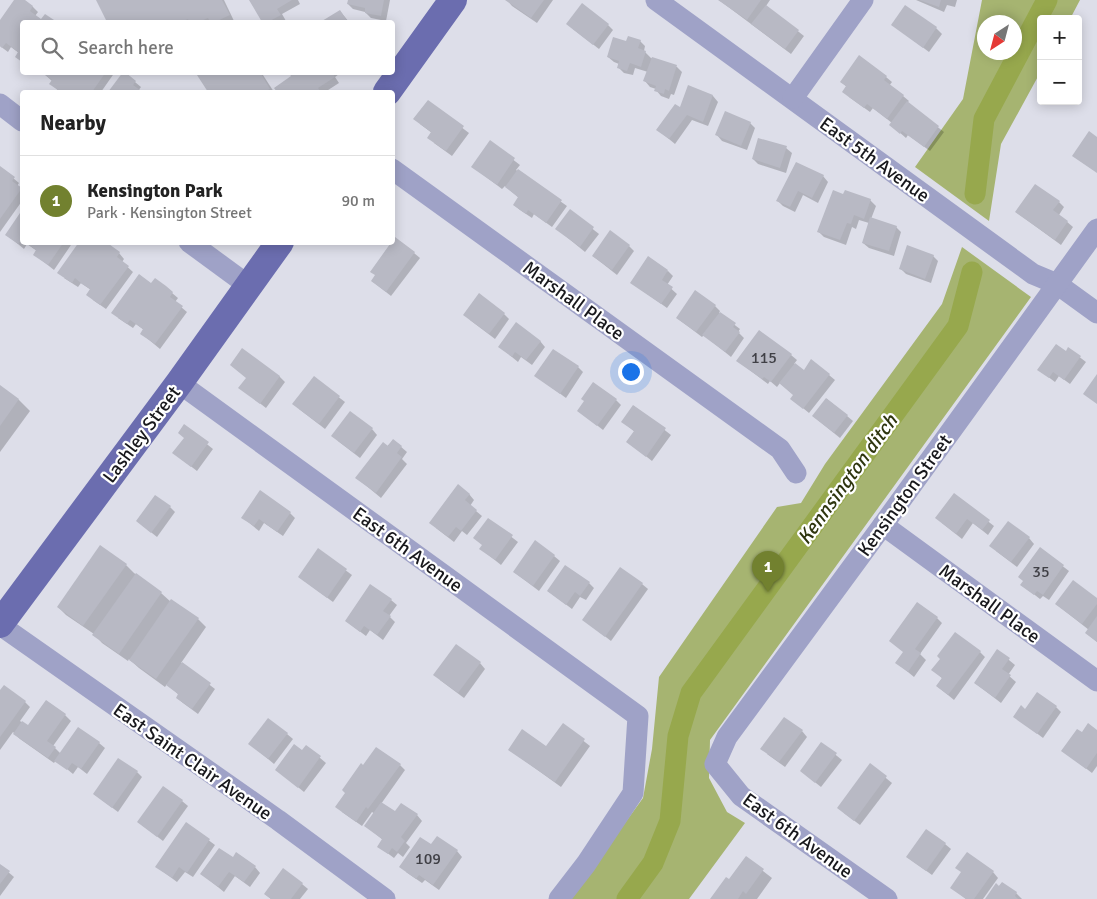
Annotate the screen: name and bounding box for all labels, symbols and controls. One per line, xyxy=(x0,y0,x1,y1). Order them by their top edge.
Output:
north arrow xyxy=(977,15,1022,60)
map controls xyxy=(1037,15,1082,105)
button: + xyxy=(1037,15,1082,60)
search box xyxy=(20,20,395,75)
icon: search xyxy=(38,34,66,62)
text: Search here xyxy=(78,36,174,60)
button: − xyxy=(1037,60,1082,105)
text: Nearby xyxy=(40,110,106,136)
street label: East 5th Avenue xyxy=(815,112,934,208)
text: Kensington Park xyxy=(87,179,223,203)
text: 1 xyxy=(52,191,60,211)
text: 90 m xyxy=(341,191,375,211)
text: Park · Kensington Street xyxy=(87,203,252,223)
street label: Marshall Place xyxy=(518,256,629,346)
house number: 115 xyxy=(751,348,777,368)
your location xyxy=(618,359,644,385)
street label: Lashley Street xyxy=(98,381,186,488)
water label: Kennsington ditch xyxy=(792,409,904,549)
street label: Kensington Street xyxy=(852,430,957,561)
street label: East 6th Avenue xyxy=(348,502,467,598)
pin: 1 xyxy=(752,551,784,592)
street label: Marshall Place xyxy=(934,559,1045,649)
house number: 35 xyxy=(1032,562,1050,582)
street label: East Saint Clair Avenue xyxy=(108,698,277,826)
street label: East 6th Avenue xyxy=(738,788,857,884)
house number: 109 xyxy=(415,849,441,869)

